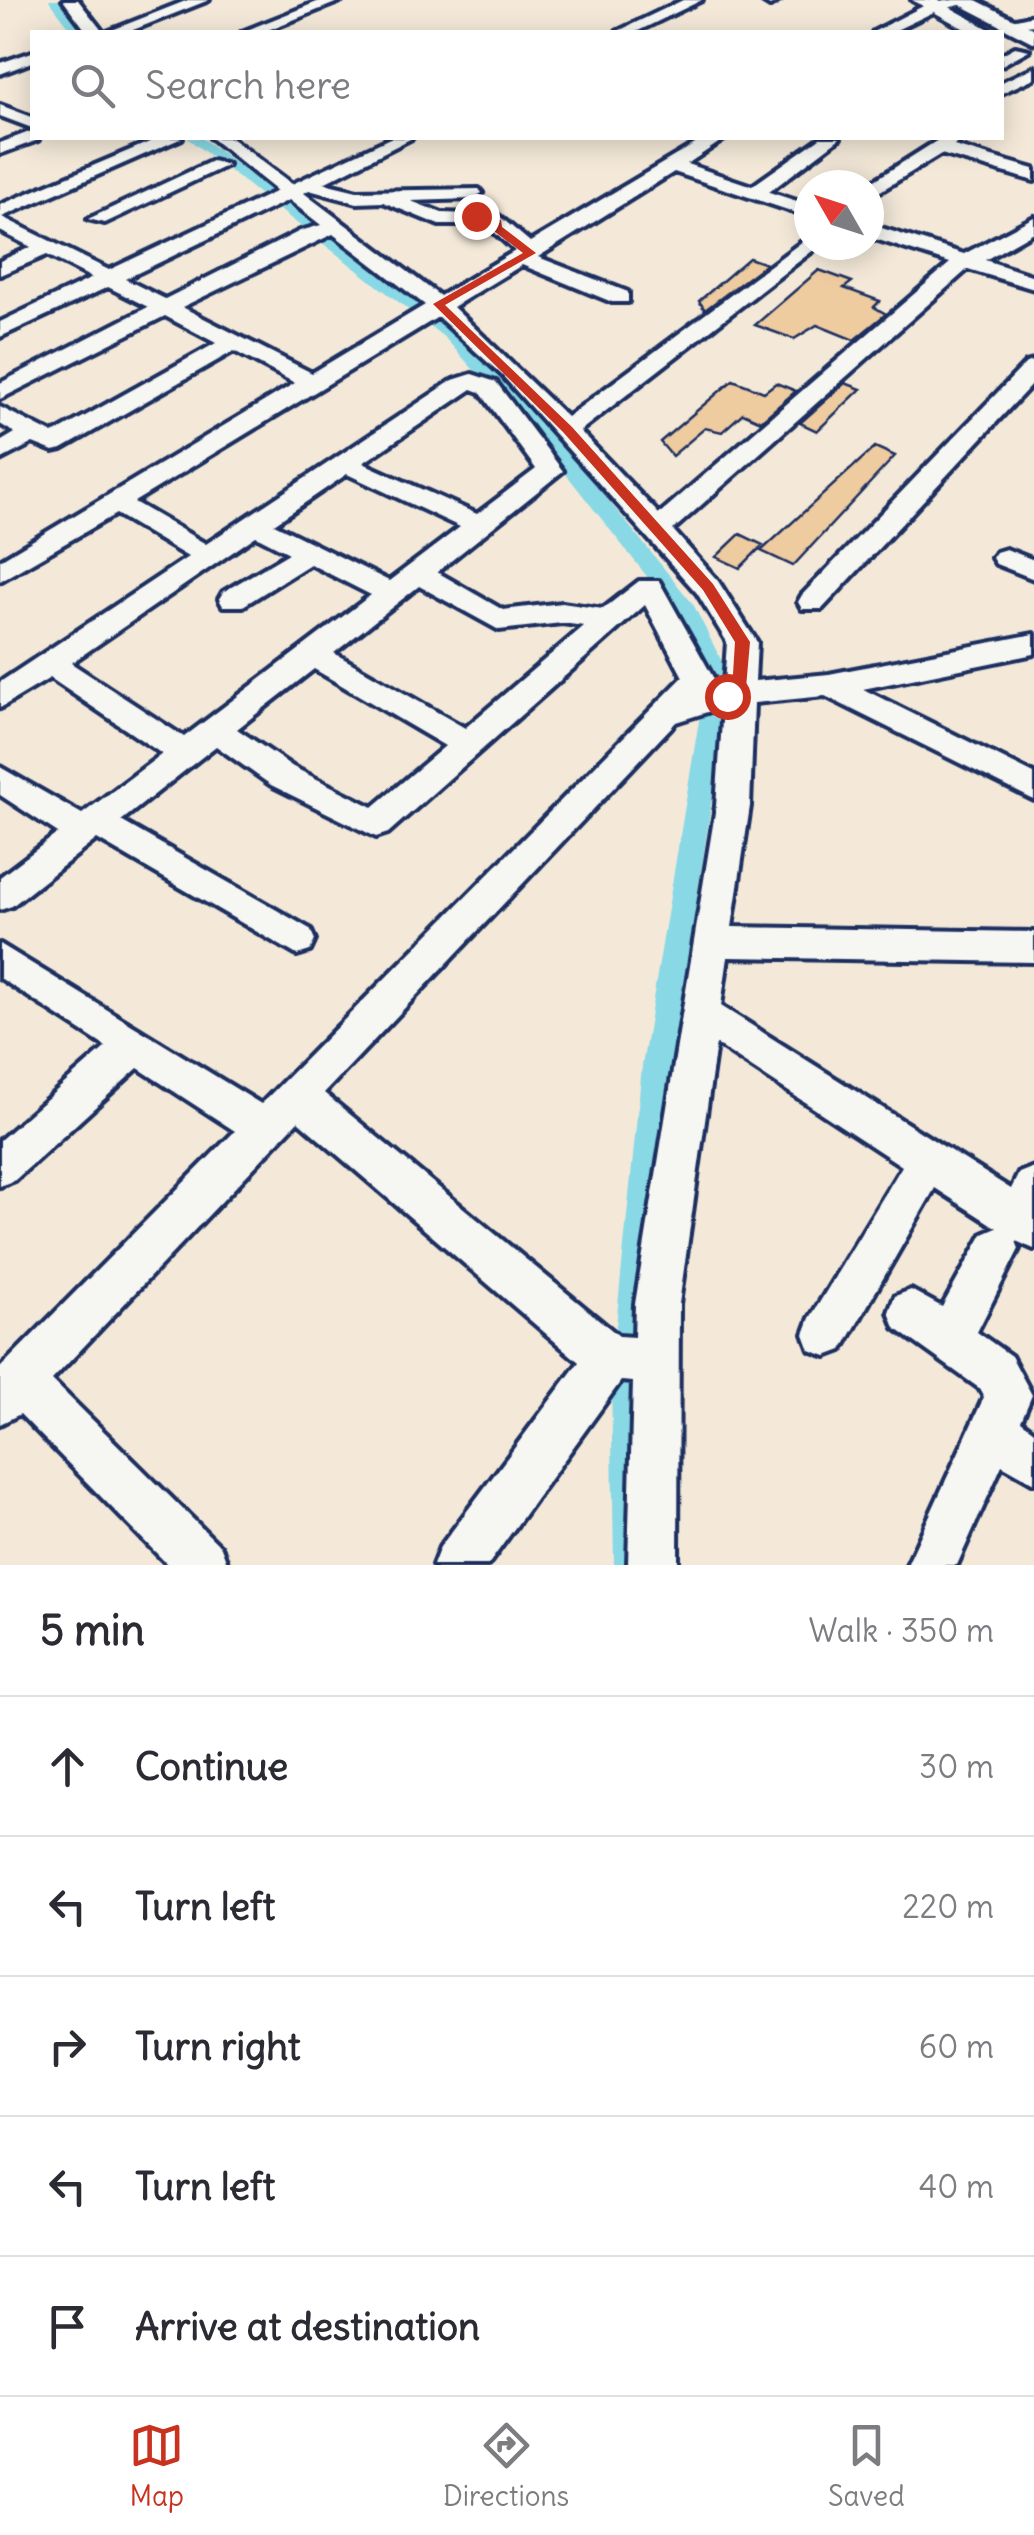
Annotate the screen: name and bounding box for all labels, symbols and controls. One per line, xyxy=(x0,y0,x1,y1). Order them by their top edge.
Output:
search box xyxy=(30,30,1004,140)
icon: search xyxy=(65,58,120,113)
text: Search here xyxy=(145,62,351,109)
north arrow xyxy=(794,170,884,260)
route end xyxy=(454,194,500,240)
route start xyxy=(705,674,751,720)
text: 5 min xyxy=(40,1604,145,1656)
text: Walk · 350 m xyxy=(809,1610,994,1651)
icon: ahead xyxy=(40,1739,95,1794)
text: Continue xyxy=(135,1743,288,1790)
text: 30 m xyxy=(919,1746,994,1787)
icon: left xyxy=(40,1879,95,1934)
text: Turn left xyxy=(135,1883,275,1930)
text: 220 m xyxy=(902,1886,994,1927)
icon: right xyxy=(40,2019,95,2074)
text: Turn right xyxy=(135,2023,301,2070)
text: 60 m xyxy=(919,2026,994,2067)
icon: left xyxy=(40,2159,95,2214)
text: Turn left xyxy=(135,2163,275,2210)
text: 40 m xyxy=(919,2166,994,2207)
icon: arrive xyxy=(40,2299,95,2354)
text: Arrive at destination xyxy=(135,2303,480,2350)
tab: Map xyxy=(129,2418,184,2514)
tab: Directions xyxy=(443,2418,569,2514)
tab: Saved xyxy=(828,2418,905,2514)

